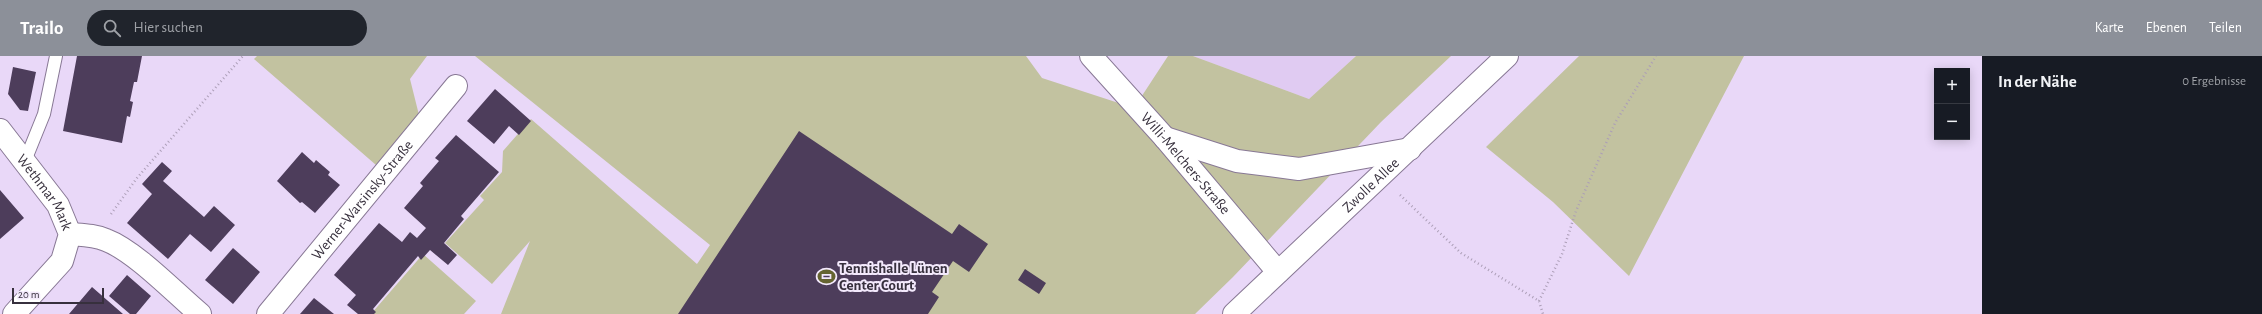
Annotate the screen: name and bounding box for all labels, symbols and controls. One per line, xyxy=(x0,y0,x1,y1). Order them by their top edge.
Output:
search box xyxy=(87,10,367,46)
icon: search xyxy=(101,17,123,39)
text: Trailo xyxy=(20,19,63,38)
text: Hier suchen xyxy=(133,20,203,35)
text: Karte xyxy=(2095,21,2124,35)
text: Ebenen xyxy=(2146,21,2187,35)
text: Teilen xyxy=(2209,21,2242,35)
map controls xyxy=(1934,68,1970,140)
button: + xyxy=(1934,68,1970,104)
text: In der Nähe xyxy=(1998,73,2077,90)
text: 0 Ergebnisse xyxy=(2182,75,2246,88)
button: − xyxy=(1934,104,1970,140)
street label: Willi-Melchers-Straße xyxy=(1138,109,1233,217)
street label: Werner-Warsinsky-Straße xyxy=(309,137,416,262)
street label: Wethmar Mark xyxy=(14,151,75,232)
street label: Zwolle Allee xyxy=(1339,155,1402,215)
place label: Tennishalle Lünen Center Court xyxy=(839,261,948,293)
sports icon: Tennishalle Lünen Center Court xyxy=(816,267,836,287)
scale bar xyxy=(12,286,104,305)
text: 20 m xyxy=(18,289,39,300)

